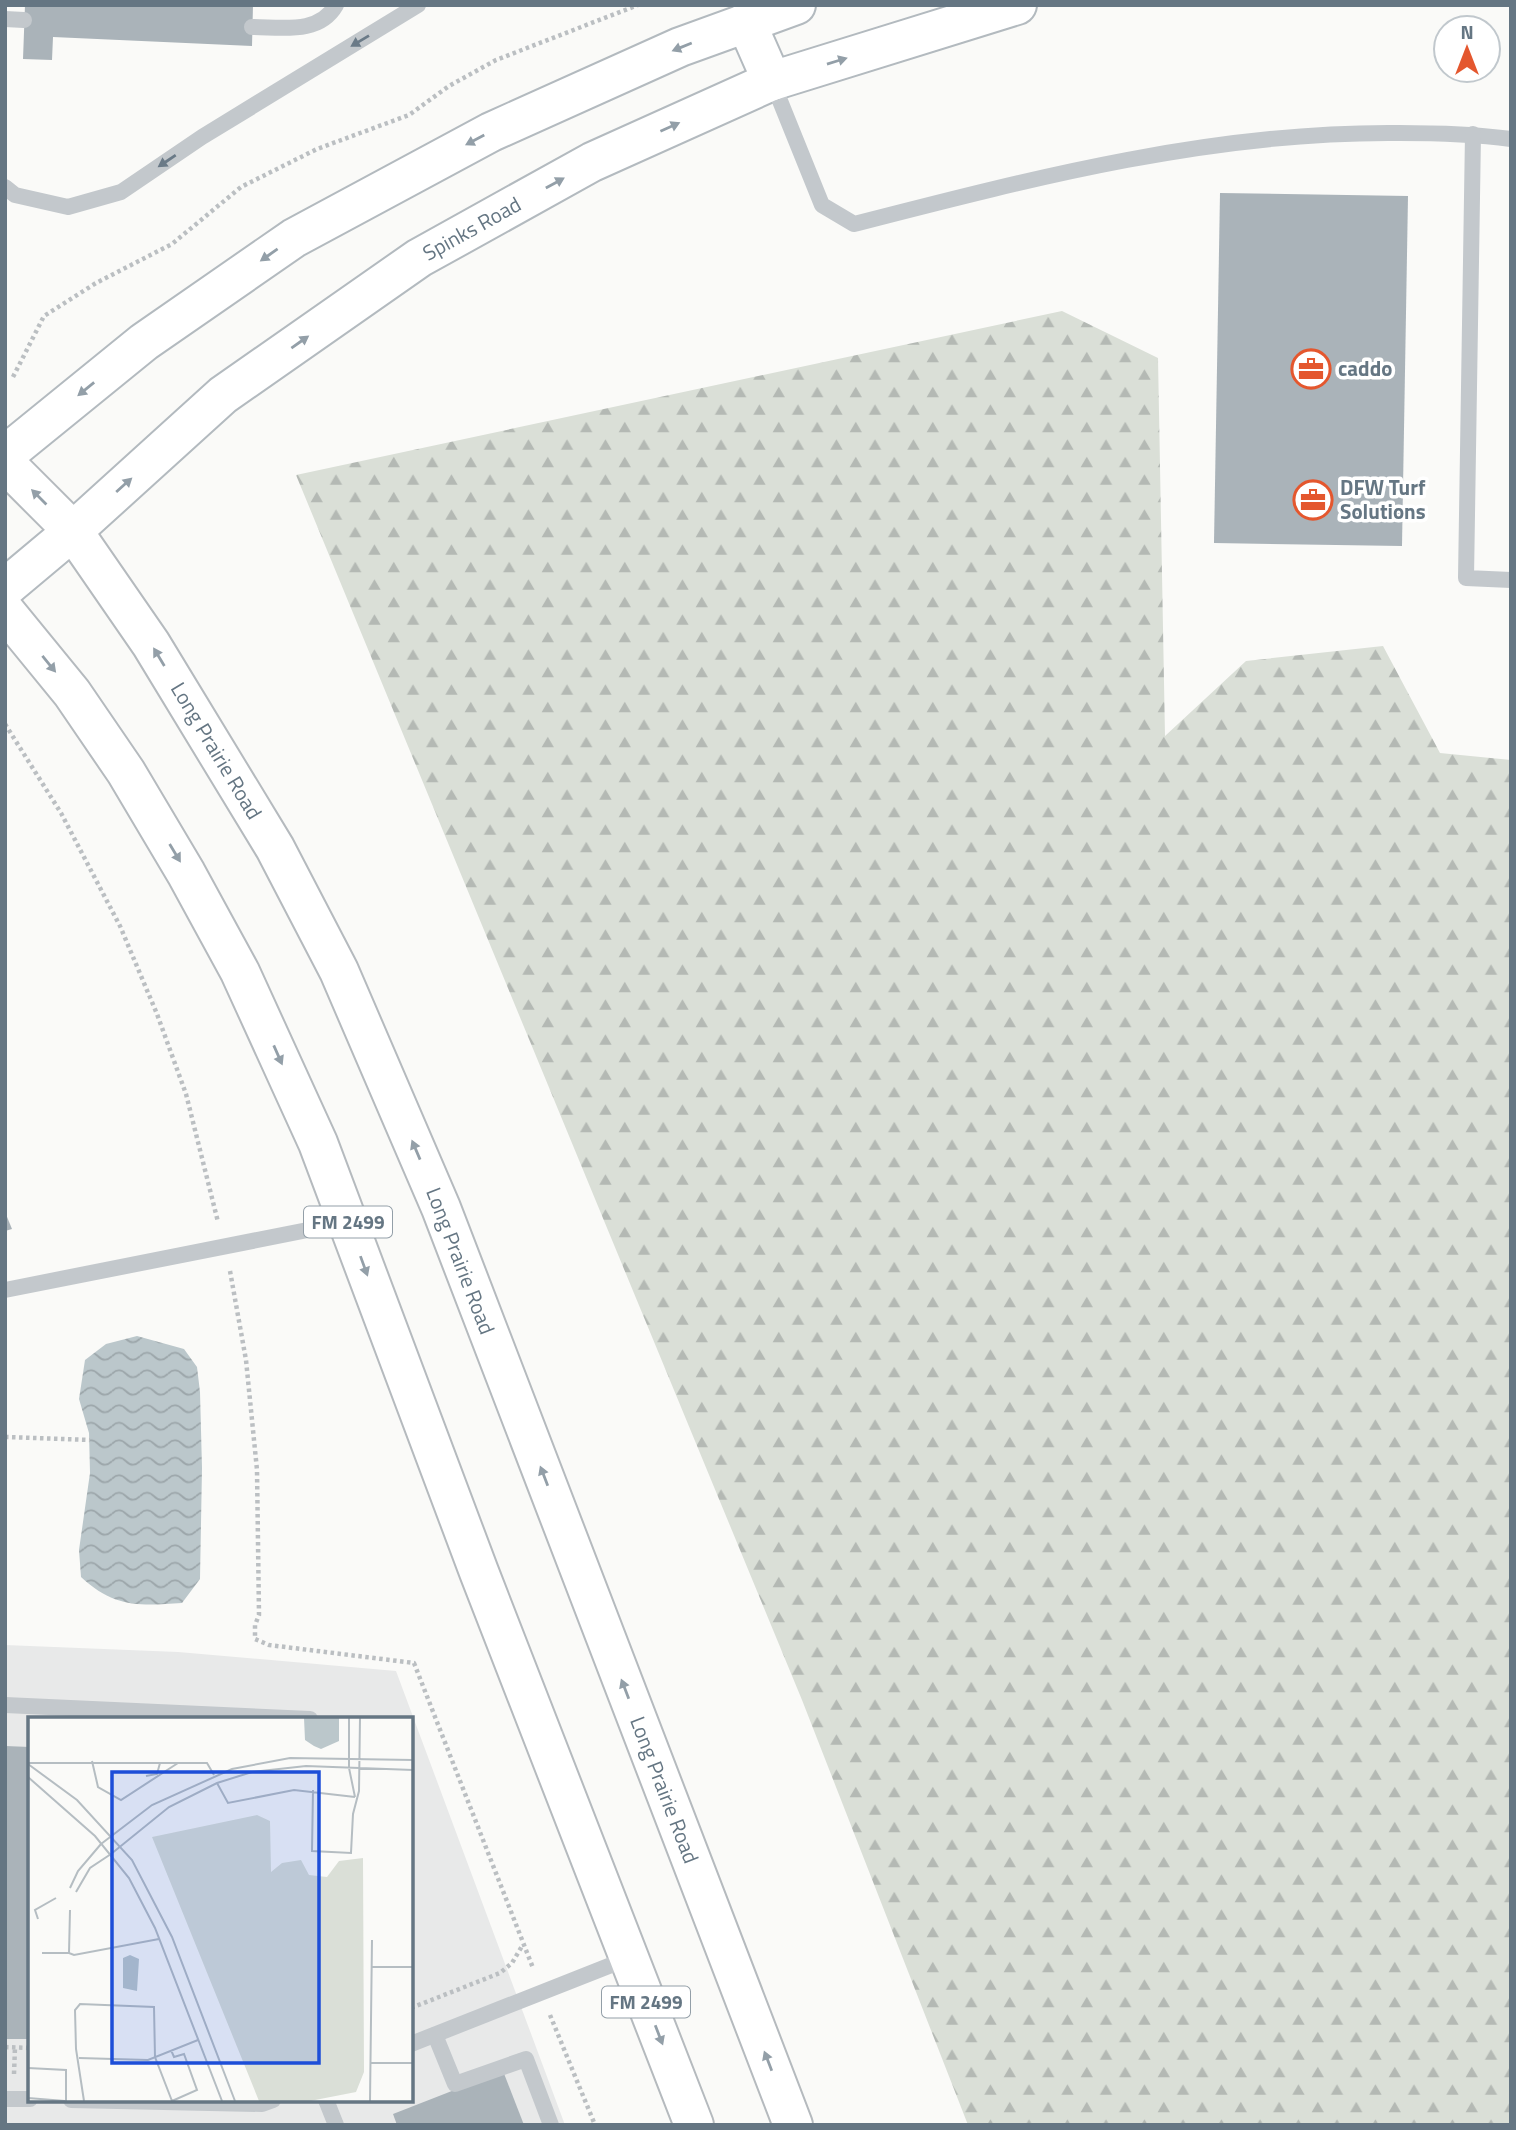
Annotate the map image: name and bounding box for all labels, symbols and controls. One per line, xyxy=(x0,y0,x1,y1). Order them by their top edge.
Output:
north arrow xyxy=(1432,14,1502,84)
text: N xyxy=(1460,17,1474,46)
one-way arrow xyxy=(350,34,369,47)
one-way arrow xyxy=(672,41,693,52)
one-way arrow xyxy=(827,55,848,65)
one-way arrow xyxy=(660,121,680,133)
one-way arrow xyxy=(465,134,485,146)
one-way arrow xyxy=(157,154,176,167)
one-way arrow xyxy=(545,177,565,189)
street label: Spinks Road xyxy=(416,188,527,268)
one-way arrow xyxy=(260,248,278,262)
one-way arrow xyxy=(291,335,309,349)
office icon: caddo xyxy=(1290,348,1332,390)
place label: caddo xyxy=(1338,352,1392,384)
one-way arrow xyxy=(77,382,95,397)
place label: DFW Turf Solutions xyxy=(1340,471,1426,527)
one-way arrow xyxy=(115,477,133,493)
office icon: DFW Turf Solutions xyxy=(1292,479,1334,521)
one-way arrow xyxy=(32,489,48,506)
one-way arrow xyxy=(152,648,165,667)
one-way arrow xyxy=(41,655,55,673)
street label: Long Prairie Road xyxy=(163,676,271,825)
one-way arrow xyxy=(168,843,181,862)
one-way arrow xyxy=(273,1045,284,1066)
one-way arrow xyxy=(410,1140,421,1161)
street label: Long Prairie Road xyxy=(418,1182,504,1339)
road number: FM 2499 xyxy=(304,1206,392,1238)
one-way arrow xyxy=(359,1255,370,1276)
one-way arrow xyxy=(538,1466,549,1487)
one-way arrow xyxy=(620,1678,631,1699)
street label: Long Prairie Road xyxy=(622,1711,708,1868)
inset map xyxy=(28,1717,413,2102)
road number: FM 2499 xyxy=(602,1986,690,2018)
one-way arrow xyxy=(653,2025,664,2046)
one-way arrow xyxy=(763,2050,774,2071)

